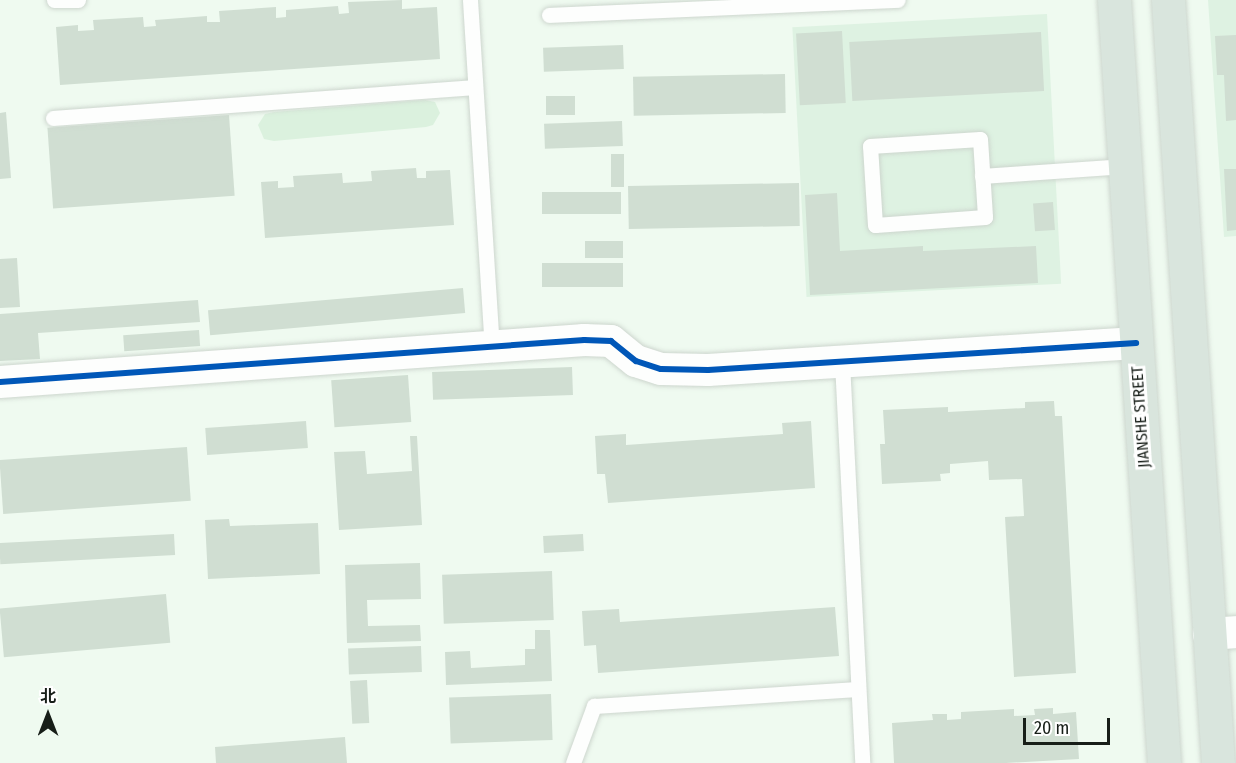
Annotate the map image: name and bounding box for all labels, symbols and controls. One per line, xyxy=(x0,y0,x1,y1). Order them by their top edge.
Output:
street label: JIANSHE STREET xyxy=(1128,366,1154,468)
north arrow xyxy=(18,685,78,745)
text: 北 xyxy=(40,687,56,706)
scale bar xyxy=(1026,706,1113,744)
text: 20 m xyxy=(1034,717,1069,739)

